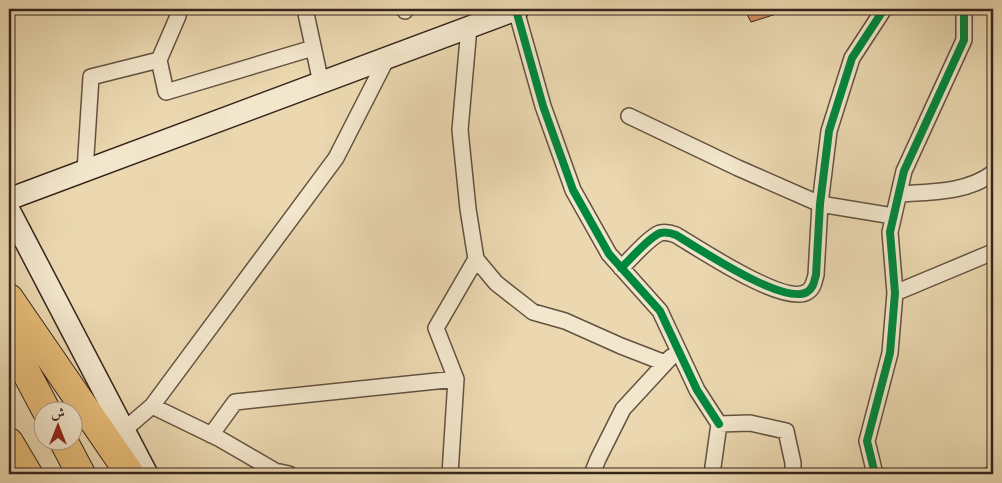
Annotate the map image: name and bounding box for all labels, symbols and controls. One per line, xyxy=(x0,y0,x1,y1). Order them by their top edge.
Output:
north arrow xyxy=(32,400,82,450)
text: ش xyxy=(51,405,65,422)

